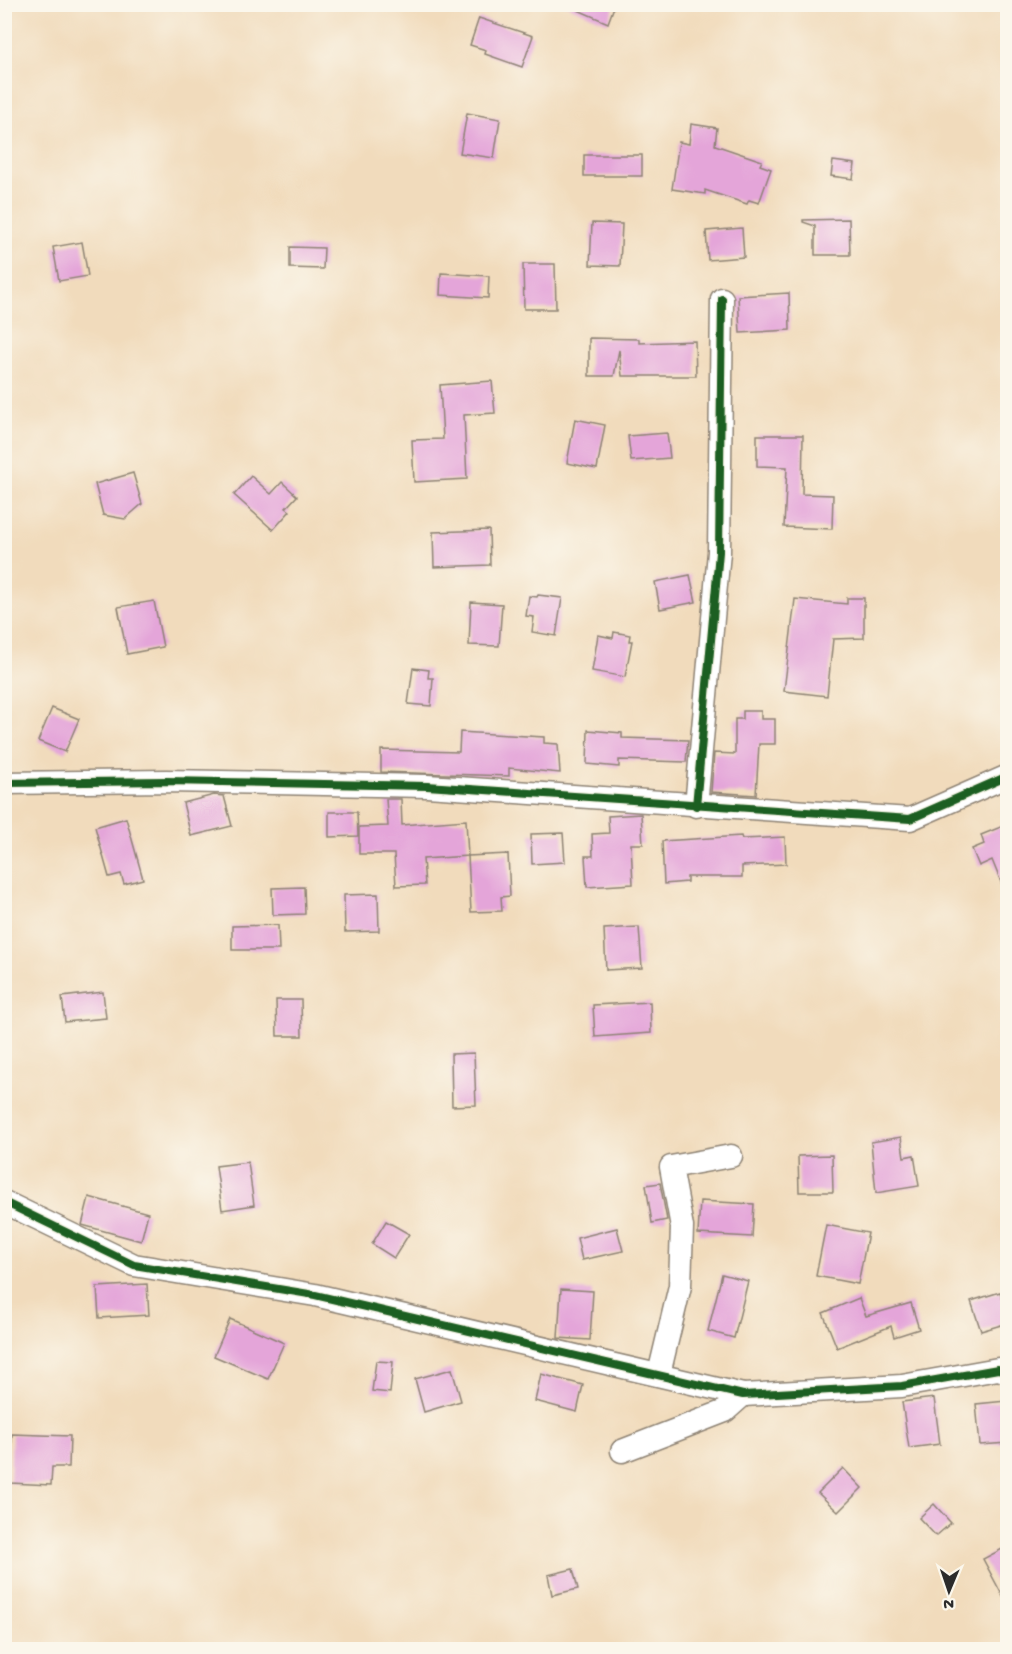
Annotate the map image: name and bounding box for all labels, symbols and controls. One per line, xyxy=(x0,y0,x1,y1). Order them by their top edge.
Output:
north arrow xyxy=(919,1561,979,1621)
text: N xyxy=(942,1593,954,1612)

